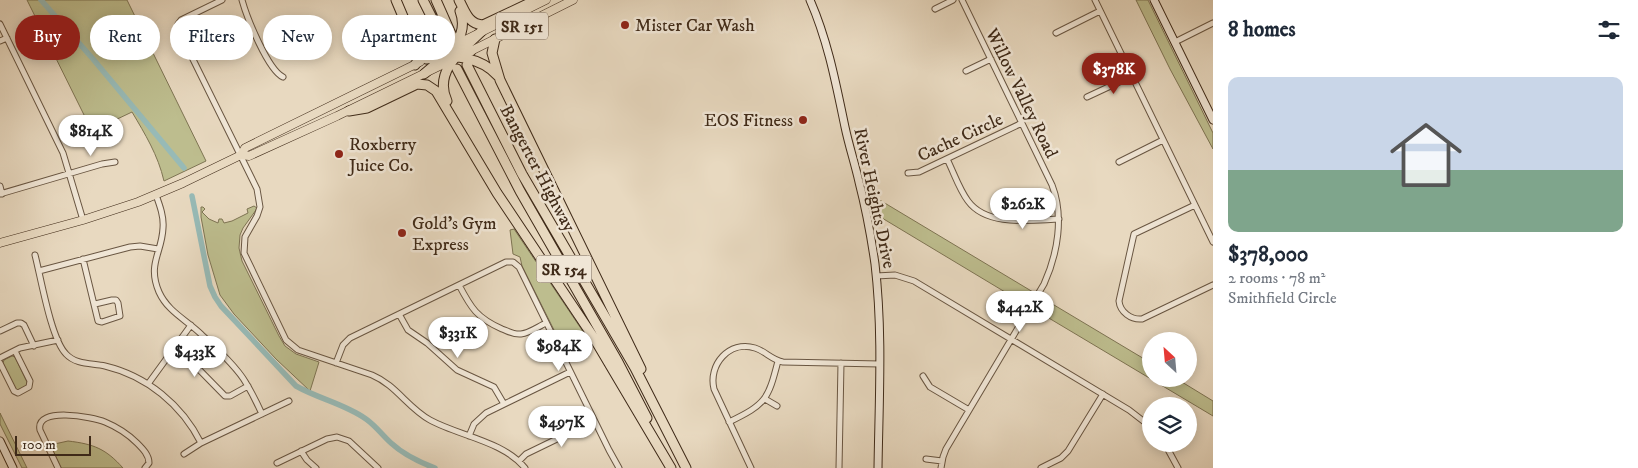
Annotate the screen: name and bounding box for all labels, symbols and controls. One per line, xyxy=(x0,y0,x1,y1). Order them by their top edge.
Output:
road number: SR 151 xyxy=(496,12,548,40)
chip: Buy xyxy=(15,15,80,60)
chip: Rent xyxy=(90,15,160,60)
chip: Filters xyxy=(170,15,253,60)
chip: New xyxy=(263,15,332,60)
chip: Apartment xyxy=(342,15,455,60)
place label: Mister Car Wash xyxy=(635,15,755,37)
icon: filters xyxy=(1595,16,1623,44)
text: 8 homes xyxy=(1228,17,1296,43)
marker: Mister Car Wash xyxy=(619,19,631,31)
street label: Willow Valley Road xyxy=(980,24,1062,162)
pin: $378K xyxy=(1079,52,1149,95)
text: $378K xyxy=(1093,59,1135,79)
street label: Bangerter Highway xyxy=(494,101,580,236)
street label: Cache Circle xyxy=(914,109,1007,167)
place label: EOS Fitness xyxy=(704,110,793,132)
icon: home xyxy=(1381,110,1471,200)
pin: $814K xyxy=(56,114,126,157)
marker: EOS Fitness xyxy=(797,114,809,126)
text: $814K xyxy=(69,121,113,141)
street label: River Heights Drive xyxy=(848,126,900,271)
place label: Roxberry Juice Co. xyxy=(347,134,417,177)
marker: Roxberry Juice Co. xyxy=(333,148,345,160)
pin: $262K xyxy=(988,188,1058,230)
text: $262K xyxy=(1001,194,1045,214)
place label: Gold's Gym Express xyxy=(412,213,497,256)
marker: Gold's Gym Express xyxy=(396,227,408,239)
text: $378,000 xyxy=(1228,242,1308,268)
road number: SR 154 xyxy=(536,255,592,282)
text: 2 rooms · 78 m² xyxy=(1228,268,1325,288)
text: Smithfield Circle xyxy=(1228,288,1337,308)
pin: $442K xyxy=(985,290,1055,333)
text: $442K xyxy=(997,297,1043,317)
pin: $331K xyxy=(423,316,493,359)
text: $331K xyxy=(439,323,477,343)
pin: $984K xyxy=(524,330,594,372)
north arrow xyxy=(1142,332,1198,388)
map controls xyxy=(1142,332,1197,452)
pin: $433K xyxy=(160,336,230,378)
text: $984K xyxy=(536,336,582,356)
text: $433K xyxy=(174,342,216,362)
button: layers xyxy=(1142,397,1197,452)
pin: $497K xyxy=(527,406,597,448)
text: $497K xyxy=(539,412,585,432)
scale bar xyxy=(15,433,91,456)
text: 100 m xyxy=(22,436,56,454)

